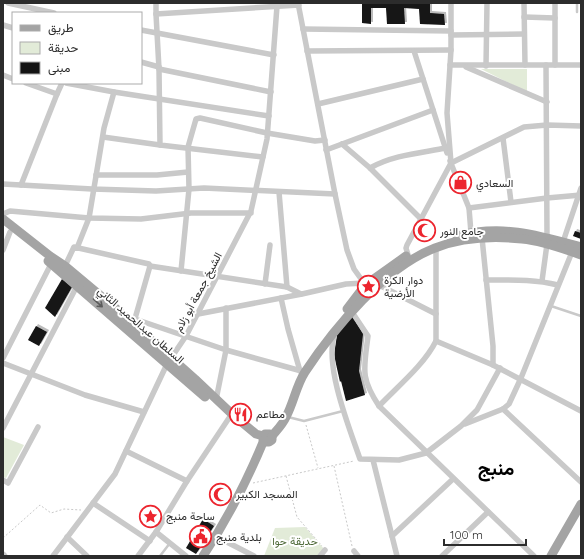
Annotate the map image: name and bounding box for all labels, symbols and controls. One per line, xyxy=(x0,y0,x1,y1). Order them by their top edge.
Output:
legend xyxy=(12,12,142,84)
text: طريق xyxy=(48,20,74,36)
text: حديقة xyxy=(48,40,78,55)
text: مبنى xyxy=(48,60,70,76)
shop icon: السعادي xyxy=(448,170,474,196)
place label: السعادي xyxy=(476,176,513,193)
mosque icon: جامع النور xyxy=(411,218,437,244)
place label: جامع النور xyxy=(439,224,484,239)
street label: الشيخ جمعة أبو زلام xyxy=(171,250,226,335)
place icon: دوار الكرة الأرضية xyxy=(356,273,382,299)
place label: دوار الكرة الأرضية xyxy=(384,273,423,300)
street label: السلطان عبدالحميد الثاني xyxy=(93,284,187,369)
one-way arrow xyxy=(93,299,103,308)
restaurant icon: مطاعم xyxy=(228,401,254,427)
place label: مطاعم xyxy=(256,407,285,422)
district label: منبج xyxy=(478,456,514,482)
mosque icon: المسجد الكبير xyxy=(208,481,234,507)
place label: المسجد الكبير xyxy=(235,487,297,501)
place icon: ساحة منبج xyxy=(138,503,164,529)
place label: ساحة منبج xyxy=(166,509,215,524)
scale bar xyxy=(444,521,526,547)
public building icon: بلدية منبج xyxy=(187,524,213,550)
text: 100 m xyxy=(450,527,483,542)
place label: بلدية منبج xyxy=(216,530,262,545)
park label: حديقة حوا xyxy=(272,534,318,548)

